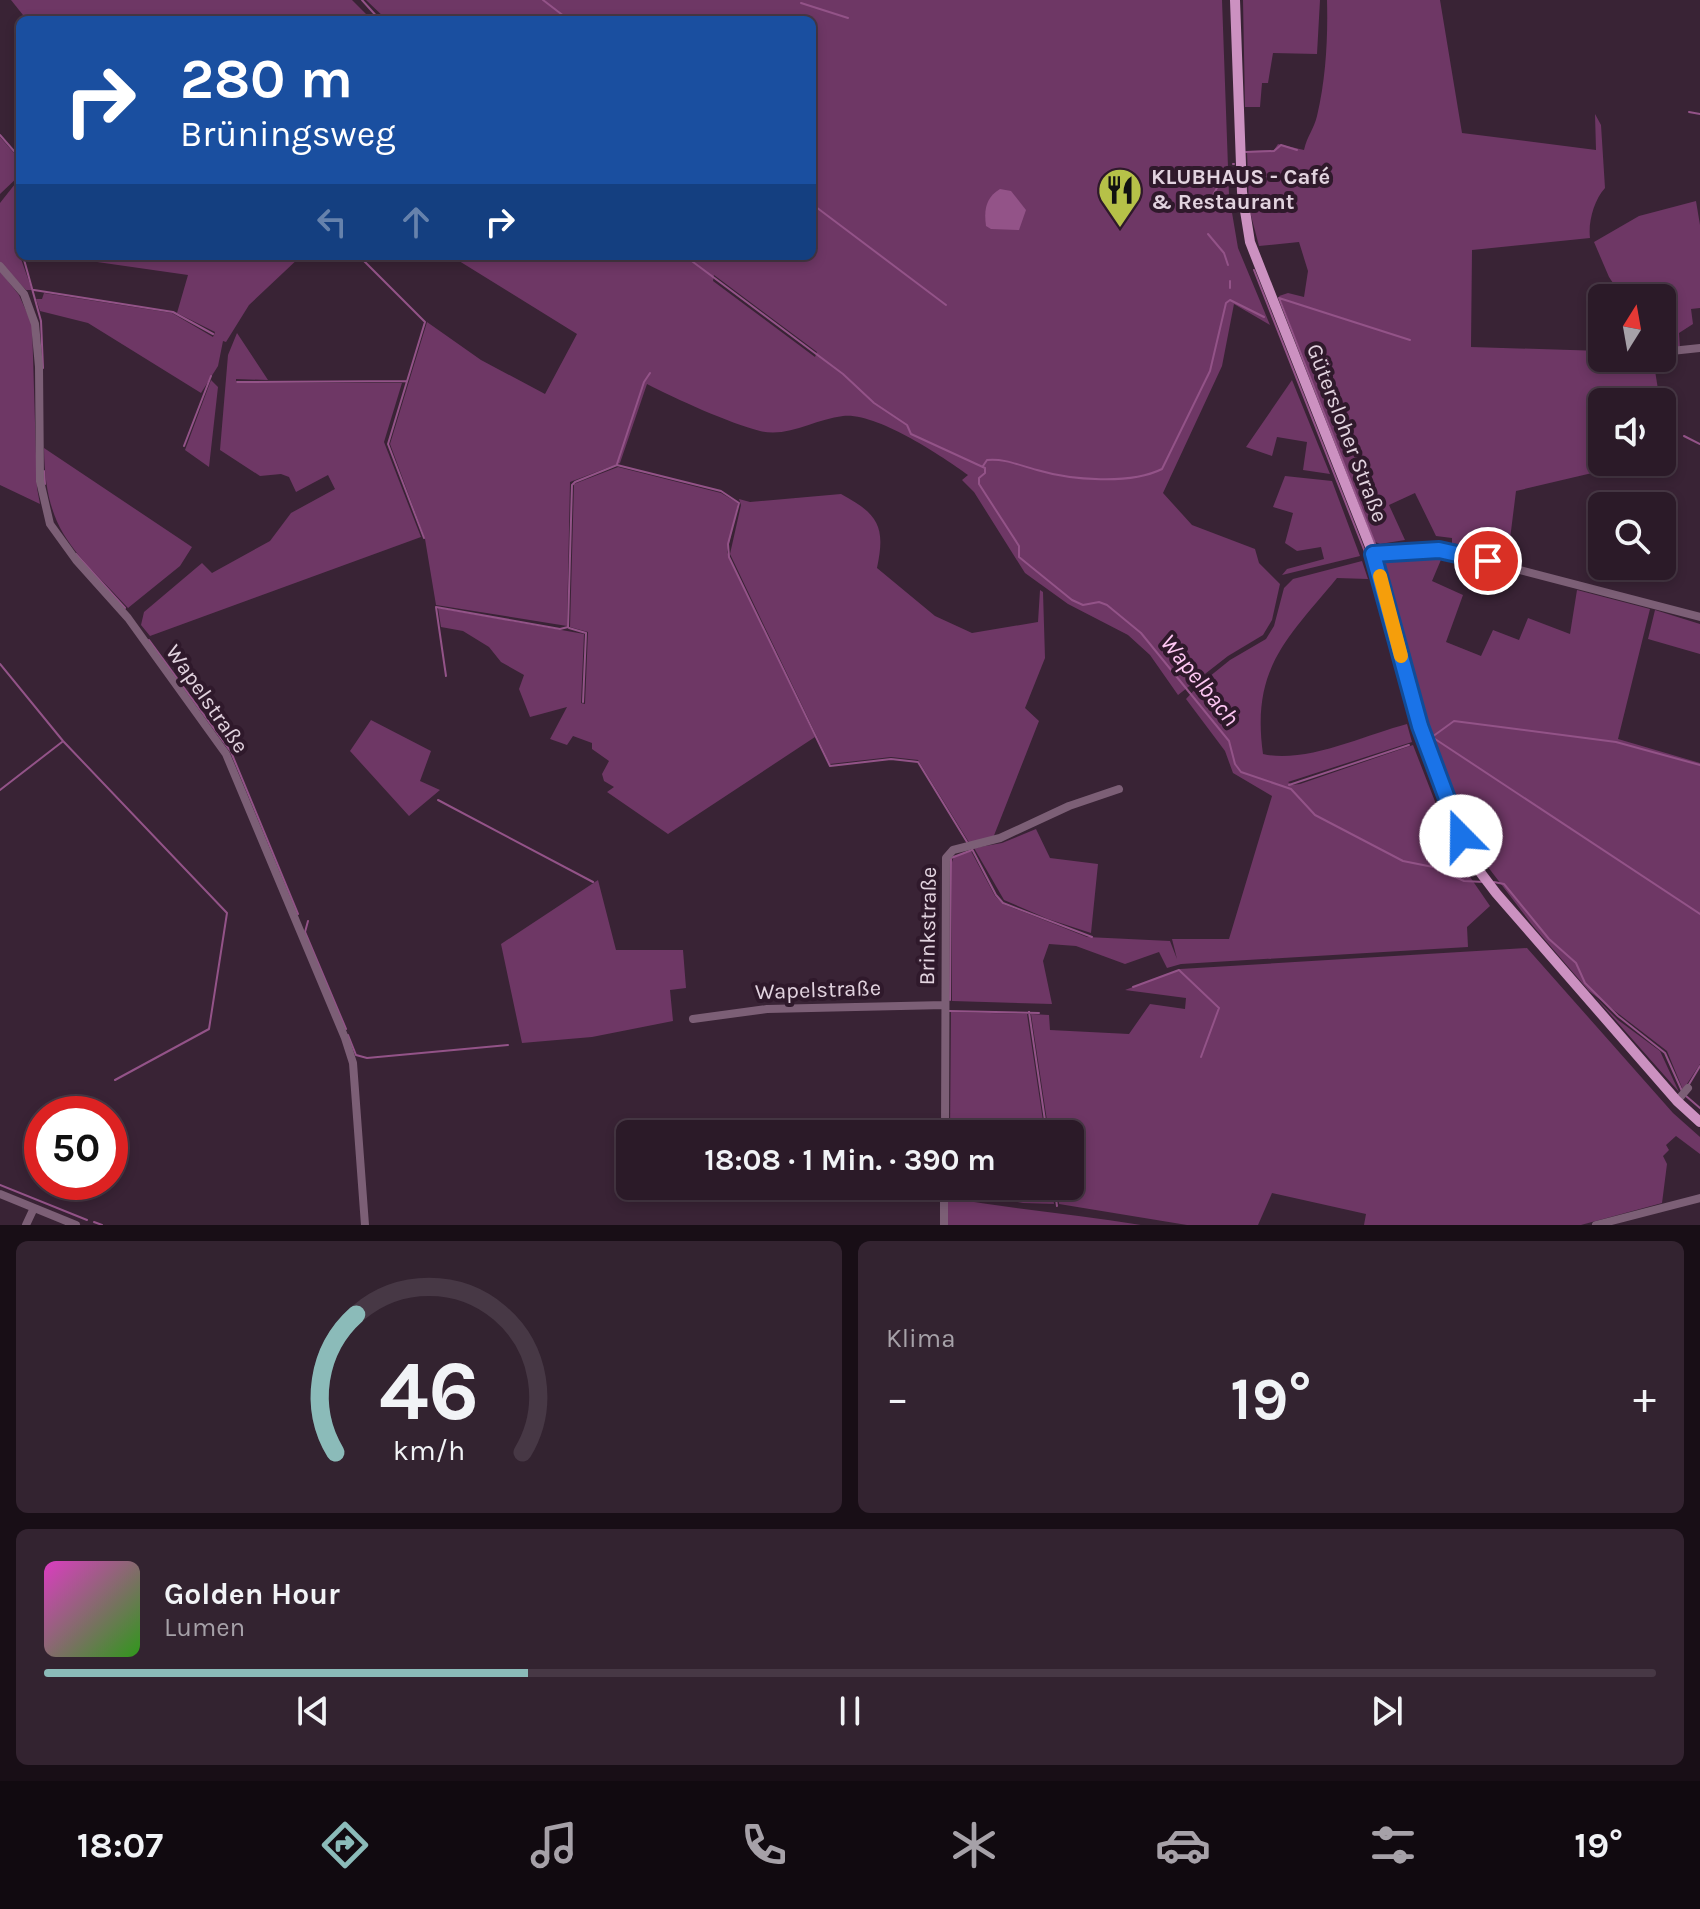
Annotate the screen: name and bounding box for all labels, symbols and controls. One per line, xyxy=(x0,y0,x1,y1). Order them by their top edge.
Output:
text: 280 m xyxy=(180,46,353,111)
icon: right xyxy=(48,48,152,152)
text: Brüningsweg xyxy=(180,113,396,155)
place label: KLUBHAUS - Café & Restaurant xyxy=(1151,164,1330,215)
restaurant icon: KLUBHAUS - Café & Restaurant xyxy=(1096,166,1144,229)
icon: left xyxy=(310,200,354,244)
icon: ahead xyxy=(394,200,438,244)
icon: right xyxy=(478,200,522,244)
north arrow xyxy=(1588,284,1676,372)
map controls xyxy=(1588,284,1676,580)
street label: Gütersloher Straße xyxy=(1301,340,1393,526)
button: sound xyxy=(1588,388,1676,476)
button: search xyxy=(1588,492,1676,580)
pin xyxy=(1454,527,1522,595)
icon: arrive xyxy=(1466,539,1510,583)
water label: Wapelbach xyxy=(1155,629,1245,731)
street label: Wapelstraße xyxy=(160,640,254,758)
position arrow xyxy=(1419,794,1503,878)
street label: Brinkstraße xyxy=(914,867,942,985)
street label: Wapelstraße xyxy=(755,975,881,1005)
speed limit sign: 50 xyxy=(24,1096,128,1200)
text: 18:08 · 1 Min. · 390 m xyxy=(704,1142,996,1178)
text: Klima xyxy=(886,1323,955,1354)
text: 46 xyxy=(379,1343,479,1440)
text: 19° xyxy=(1230,1364,1312,1434)
text: − xyxy=(886,1373,909,1424)
text: + xyxy=(1633,1373,1656,1424)
text: km/h xyxy=(393,1434,465,1467)
text: Golden Hour xyxy=(164,1576,340,1612)
text: Lumen xyxy=(164,1612,245,1643)
icon: previous xyxy=(291,1689,335,1733)
icon: pause xyxy=(828,1689,872,1733)
icon: next xyxy=(1365,1689,1409,1733)
icon: directions xyxy=(317,1817,373,1873)
icon: music xyxy=(526,1817,582,1873)
icon: phone xyxy=(736,1817,792,1873)
icon: climate xyxy=(946,1817,1002,1873)
icon: car xyxy=(1155,1817,1211,1873)
icon: filters xyxy=(1365,1817,1421,1873)
text: 18:07 xyxy=(77,1824,163,1866)
text: 19° xyxy=(1574,1824,1623,1866)

